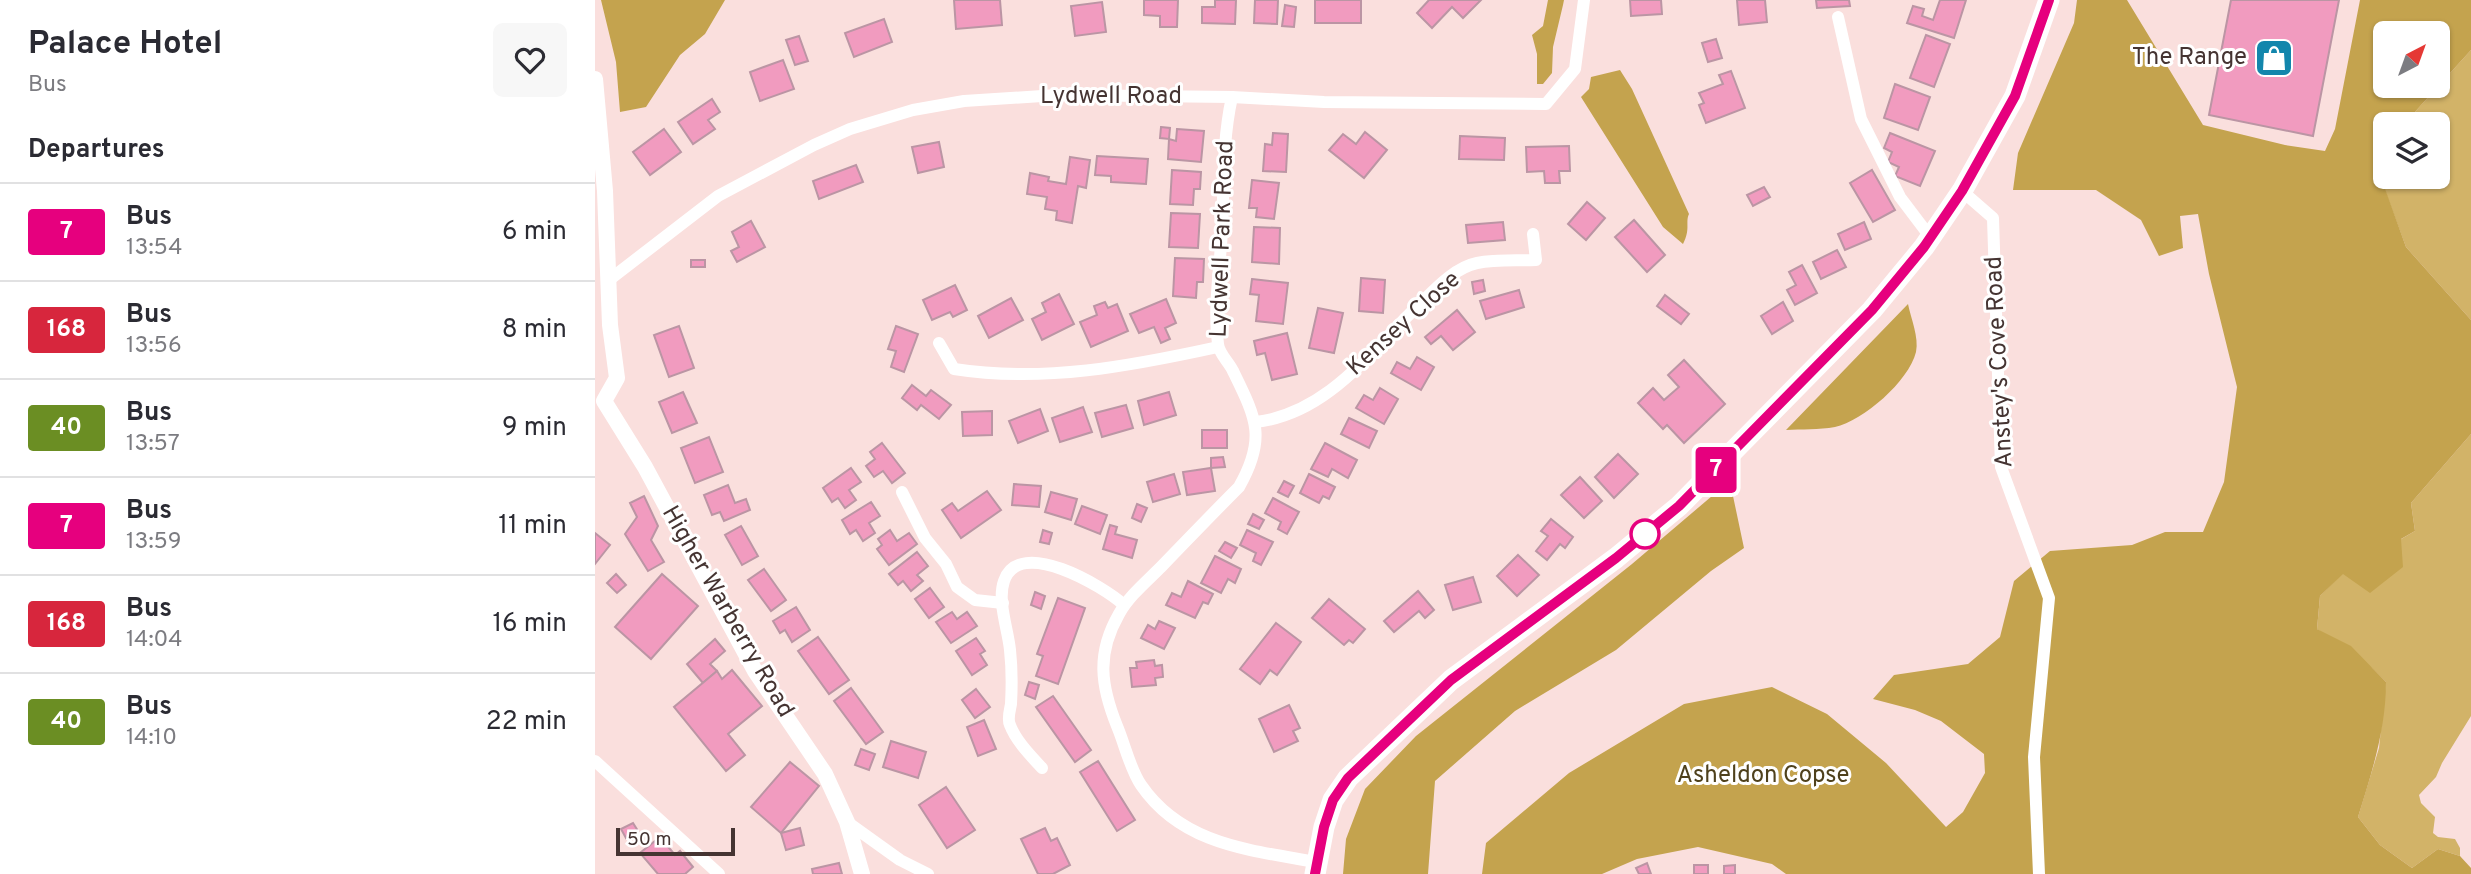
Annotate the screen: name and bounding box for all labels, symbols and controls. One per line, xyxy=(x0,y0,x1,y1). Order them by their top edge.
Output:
north arrow xyxy=(2373,21,2450,98)
map controls xyxy=(2373,21,2450,189)
button: heart xyxy=(493,23,567,97)
text: Palace Hotel xyxy=(28,24,222,66)
shop icon: The Range xyxy=(2253,37,2295,79)
place label: The Range xyxy=(2132,43,2247,73)
text: Bus xyxy=(28,71,67,100)
street label: Lydwell Road xyxy=(1040,82,1182,112)
button: layers xyxy=(2373,112,2450,189)
text: Departures xyxy=(28,134,165,167)
street label: Lydwell Park Road xyxy=(1205,140,1241,338)
text: Bus xyxy=(126,201,172,234)
text: 6 min xyxy=(502,216,567,249)
text: 7 xyxy=(60,217,73,247)
text: 13:54 xyxy=(126,234,183,263)
street label: Anstey's Cove Road xyxy=(1979,255,2021,469)
street label: Kensey Close xyxy=(1341,265,1467,383)
text: Bus xyxy=(126,299,172,332)
text: 8 min xyxy=(502,314,567,347)
text: 168 xyxy=(47,315,86,345)
text: 13:56 xyxy=(126,332,182,361)
text: Bus xyxy=(126,397,172,430)
text: 9 min xyxy=(502,412,567,445)
text: 40 xyxy=(51,413,82,443)
text: 13:57 xyxy=(126,430,180,459)
line badge: 7 xyxy=(1693,447,1739,493)
text: 7 xyxy=(1710,455,1722,485)
text: Bus xyxy=(126,495,172,528)
street label: Higher Warberry Road xyxy=(654,501,800,723)
text: 11 min xyxy=(498,510,567,543)
text: 7 xyxy=(60,511,73,541)
unlabelled marker xyxy=(1630,519,1660,549)
text: 13:59 xyxy=(126,528,181,557)
text: Bus xyxy=(126,593,172,626)
text: 16 min xyxy=(492,608,567,641)
text: 168 xyxy=(47,609,86,639)
text: 14:04 xyxy=(126,626,183,655)
text: Bus xyxy=(126,691,172,724)
text: 22 min xyxy=(486,706,567,739)
text: 40 xyxy=(51,707,82,737)
text: 14:10 xyxy=(126,724,177,753)
park label: Asheldon Copse xyxy=(1677,761,1849,791)
scale bar xyxy=(616,825,735,857)
text: 50 m xyxy=(627,828,672,852)

